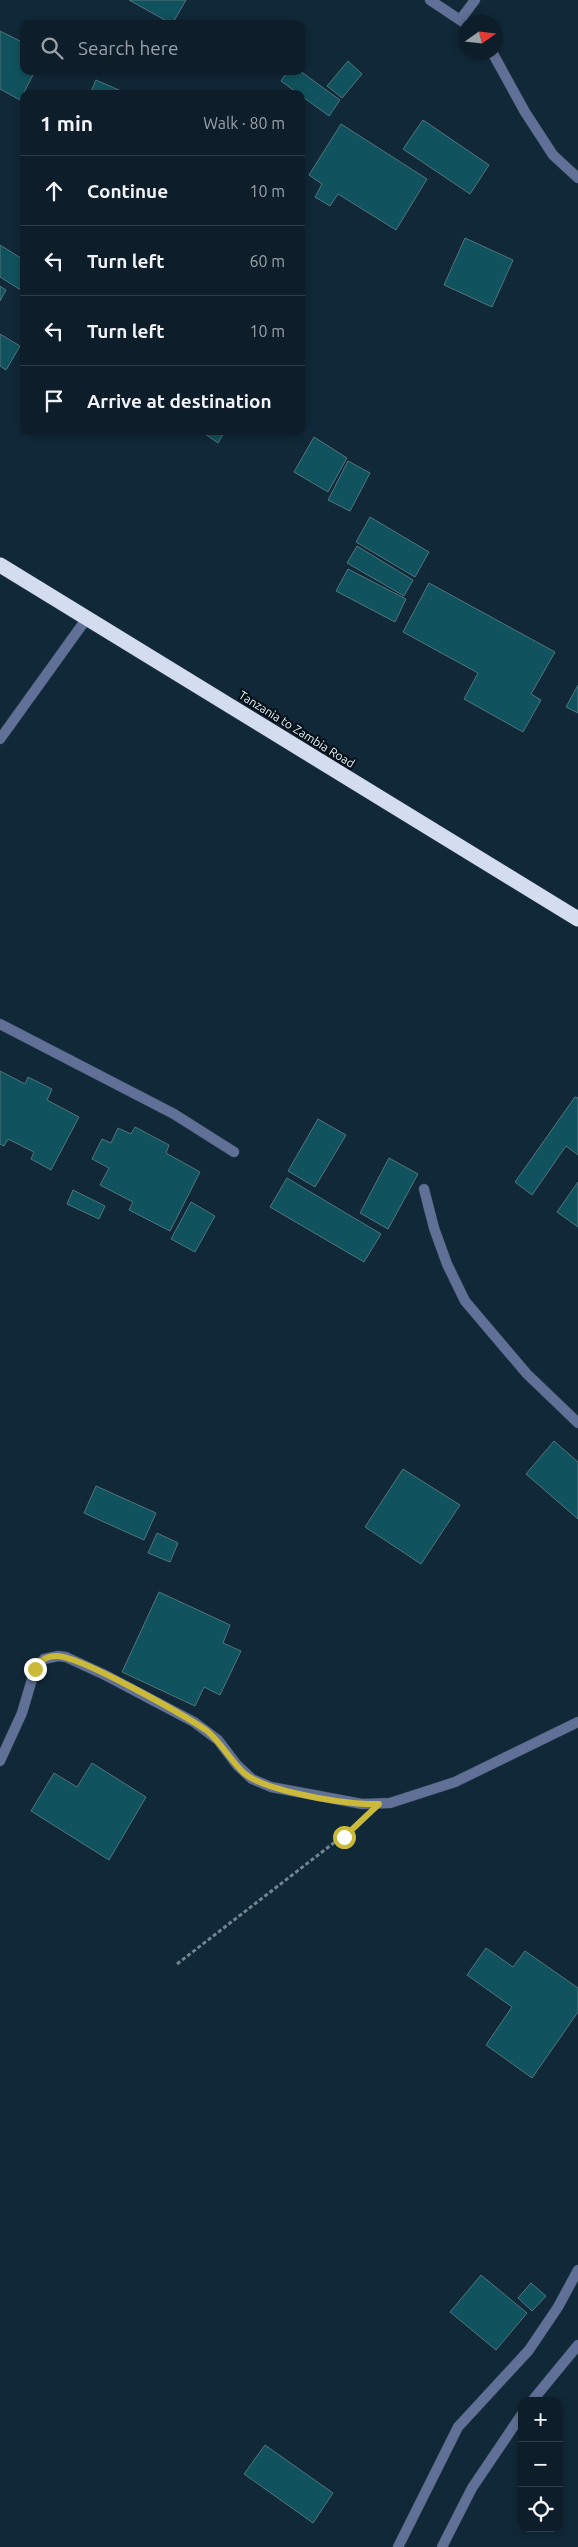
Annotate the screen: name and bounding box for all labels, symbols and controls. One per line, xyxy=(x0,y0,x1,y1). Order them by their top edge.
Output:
north arrow xyxy=(458,15,503,60)
search box xyxy=(20,20,305,75)
icon: search xyxy=(38,34,66,62)
text: Search here xyxy=(78,37,178,59)
text: 1 min xyxy=(40,111,93,135)
text: Walk · 80 m xyxy=(203,114,285,132)
icon: ahead xyxy=(40,177,68,205)
text: Continue xyxy=(87,180,168,202)
text: 10 m xyxy=(249,182,285,200)
icon: left xyxy=(40,247,68,275)
text: Turn left xyxy=(87,250,165,272)
text: 60 m xyxy=(249,252,285,270)
icon: left xyxy=(40,317,68,345)
text: Turn left xyxy=(87,320,165,342)
text: 10 m xyxy=(249,322,285,340)
icon: arrive xyxy=(40,387,68,415)
text: Arrive at destination xyxy=(87,390,272,412)
street label: Tanzania to Zambia Road xyxy=(237,688,357,770)
route end xyxy=(24,1658,47,1681)
route start xyxy=(333,1826,356,1849)
map controls xyxy=(518,2397,563,2532)
button: + xyxy=(518,2397,563,2442)
button: − xyxy=(518,2442,563,2487)
button: locate xyxy=(518,2487,563,2532)

